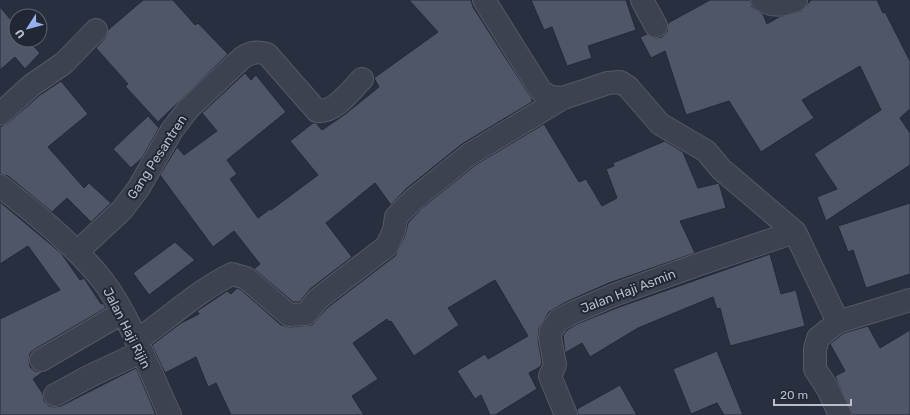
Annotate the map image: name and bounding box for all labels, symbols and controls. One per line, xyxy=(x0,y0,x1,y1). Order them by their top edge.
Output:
north arrow xyxy=(8,8,48,48)
text: U xyxy=(13,27,28,41)
street label: Gang Pesantren xyxy=(124,112,191,202)
street label: Jalan Haji Asmin xyxy=(578,266,678,316)
street label: Jalan Haji Rijin xyxy=(100,285,154,371)
scale bar xyxy=(774,381,851,407)
text: 20 m xyxy=(780,388,808,402)

